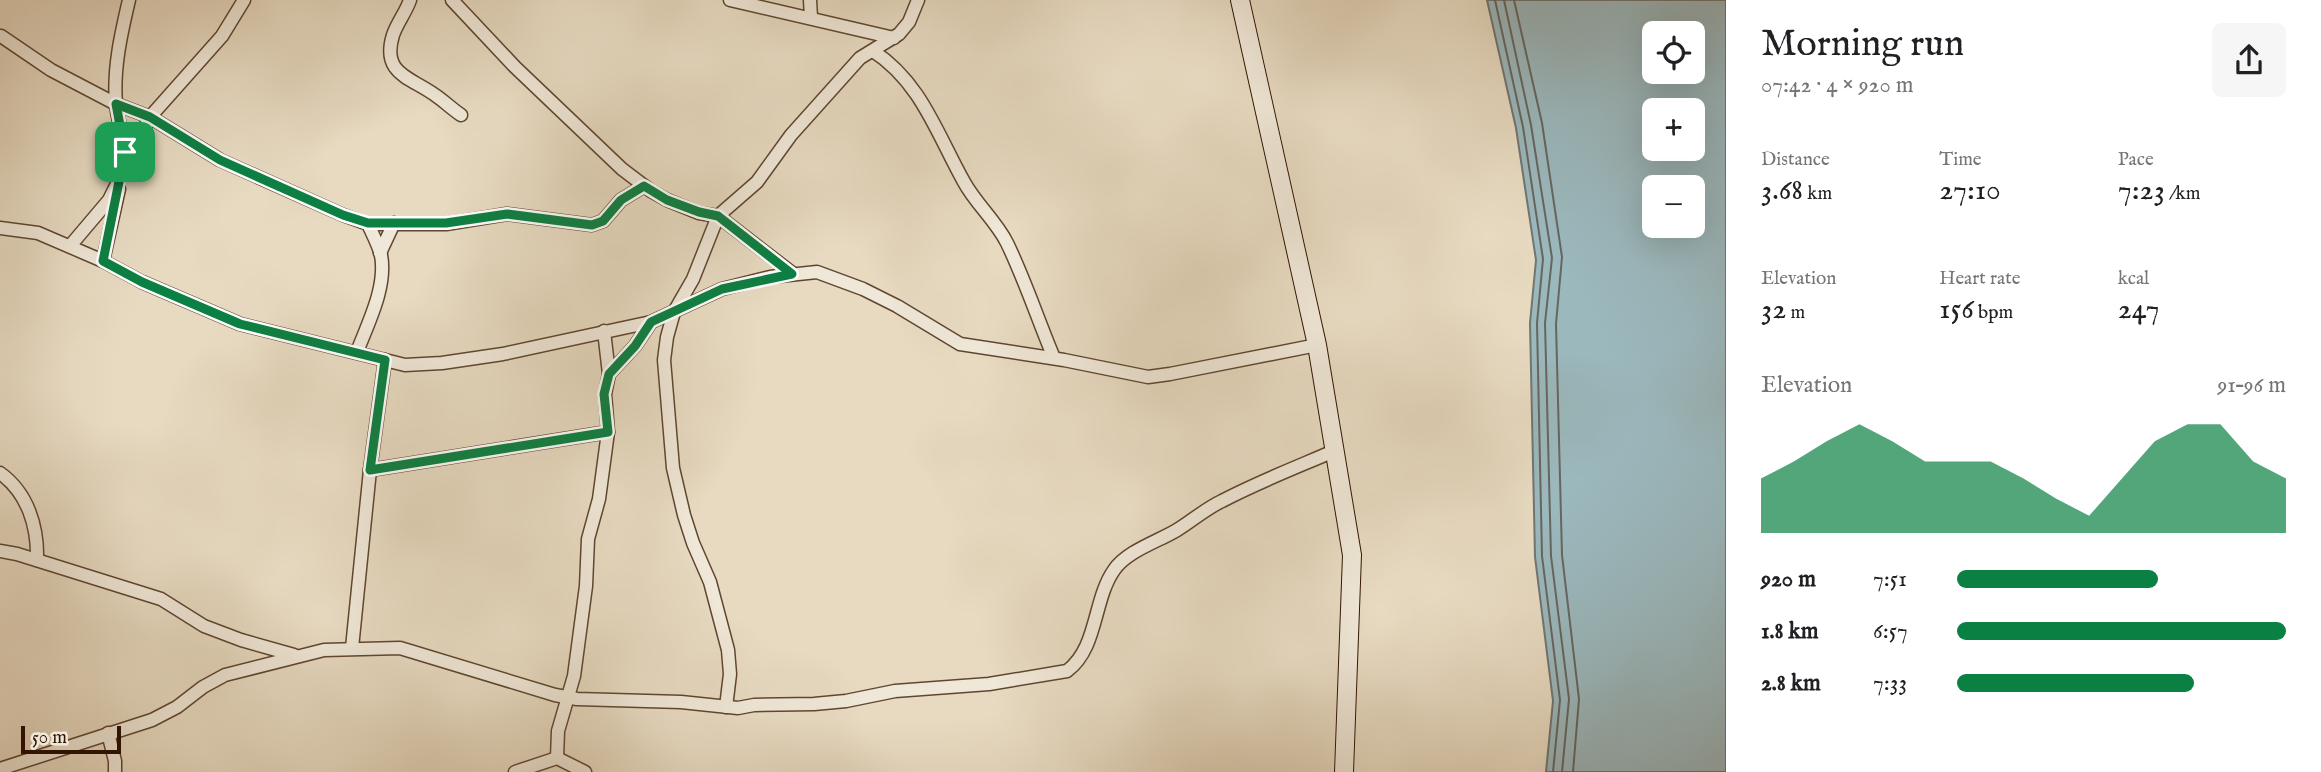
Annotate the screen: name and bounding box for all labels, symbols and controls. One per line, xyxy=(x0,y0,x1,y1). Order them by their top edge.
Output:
map controls xyxy=(1642,21,1705,238)
button: locate xyxy=(1642,21,1705,84)
text: Morning run xyxy=(1761,21,1964,69)
button: share xyxy=(2212,23,2286,97)
text: 07:42 · 4 × 920 m xyxy=(1761,71,1914,100)
button: + xyxy=(1642,98,1705,161)
pin xyxy=(95,122,155,182)
icon: arrive xyxy=(106,133,144,171)
text: Distance xyxy=(1761,148,1830,172)
text: Time xyxy=(1939,148,1982,172)
text: Pace xyxy=(2118,148,2154,172)
text: 3.68 xyxy=(1761,172,1803,210)
text: 27:10 xyxy=(1939,172,2001,210)
text: 7:23 xyxy=(2118,172,2165,210)
button: − xyxy=(1642,175,1705,238)
text: km xyxy=(1803,182,1832,206)
text: /km xyxy=(2165,182,2200,206)
text: Elevation xyxy=(1761,267,1836,291)
text: Heart rate xyxy=(1939,267,2020,291)
text: kcal xyxy=(2118,267,2149,291)
text: 32 xyxy=(1761,291,1786,329)
text: 156 xyxy=(1939,291,1974,329)
text: 247 xyxy=(2118,291,2160,329)
text: m xyxy=(1786,301,1805,325)
text: bpm xyxy=(1974,301,2013,325)
text: Elevation xyxy=(1761,371,1852,400)
text: 91–96 m xyxy=(2217,371,2286,400)
text: 920 m xyxy=(1761,565,1816,594)
text: 7:51 xyxy=(1873,565,1907,594)
text: 1.8 km xyxy=(1761,617,1819,646)
text: 6:57 xyxy=(1873,617,1908,646)
text: 2.8 km xyxy=(1761,669,1821,698)
text: 7:33 xyxy=(1873,669,1907,698)
scale bar xyxy=(21,723,121,755)
text: 50 m xyxy=(32,726,67,750)

